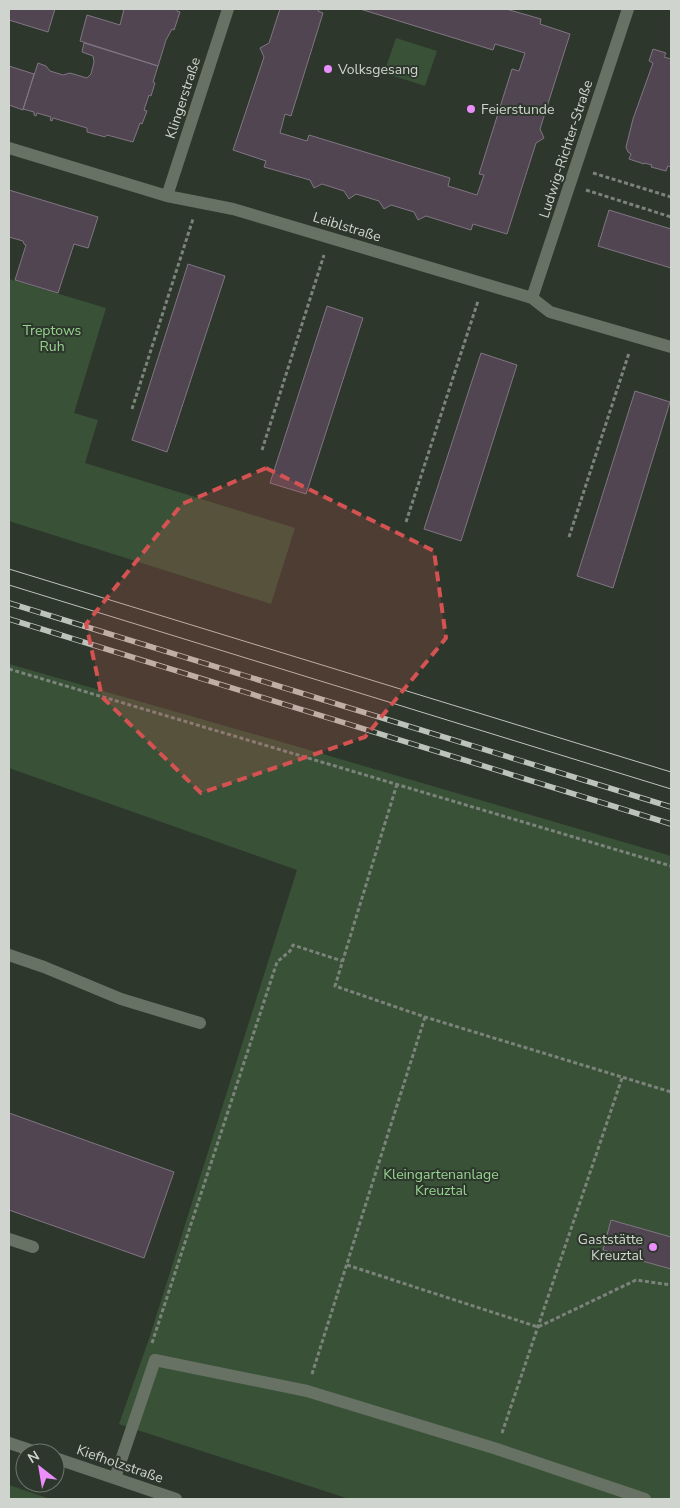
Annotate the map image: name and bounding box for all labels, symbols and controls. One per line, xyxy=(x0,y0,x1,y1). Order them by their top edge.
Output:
street label: Klingerstraße xyxy=(161,55,205,141)
place label: Volksgesang xyxy=(337,60,418,79)
marker: Volksgesang xyxy=(322,63,334,75)
street label: Ludwig-Richter-Straße xyxy=(535,77,597,221)
place label: Feierstunde xyxy=(481,100,554,119)
marker: Feierstunde xyxy=(465,103,477,115)
street label: Leiblstraße xyxy=(311,208,383,246)
park label: Treptows Ruh xyxy=(23,321,82,356)
park label: Kleingartenanlage Kreuztal xyxy=(383,1165,499,1200)
place label: Gaststätte Kreuztal xyxy=(578,1230,644,1265)
marker: Gaststätte Kreuztal xyxy=(647,1241,659,1253)
street label: Kiefholzstraße xyxy=(74,1440,166,1488)
north arrow xyxy=(15,1443,65,1493)
text: N xyxy=(24,1446,43,1468)

